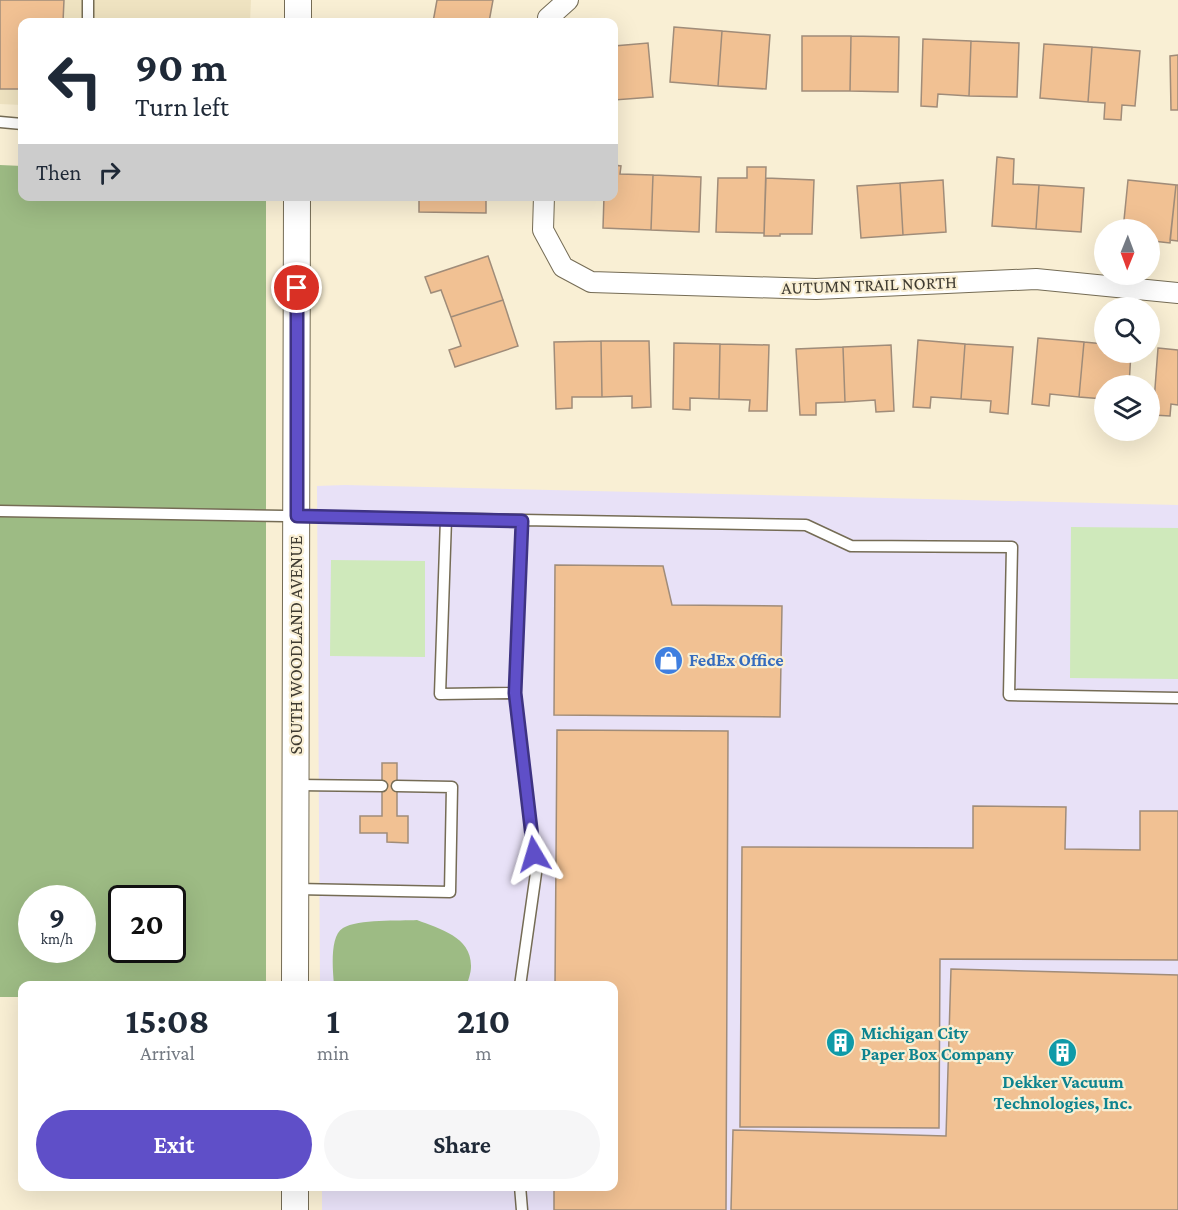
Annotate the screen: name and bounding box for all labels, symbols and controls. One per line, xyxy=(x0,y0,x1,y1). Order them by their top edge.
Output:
icon: left xyxy=(36,42,114,120)
text: 90 m xyxy=(135,43,227,90)
text: Turn left xyxy=(135,92,229,122)
icon: right xyxy=(93,156,126,189)
text: Then xyxy=(36,160,81,185)
north arrow xyxy=(1094,219,1160,285)
map controls xyxy=(1094,219,1160,441)
pin xyxy=(271,262,322,313)
icon: arrive xyxy=(280,271,313,304)
street label: AUTUMN TRAIL NORTH xyxy=(781,272,957,298)
button: search xyxy=(1094,297,1160,363)
button: layers xyxy=(1094,375,1160,441)
street label: SOUTH WOODLAND AVENUE xyxy=(286,535,306,755)
shop icon: FedEx Office xyxy=(652,644,684,676)
place label: FedEx Office xyxy=(689,650,784,670)
position arrow xyxy=(502,822,566,886)
speed limit sign: 20 xyxy=(108,885,186,963)
text: 9 xyxy=(49,900,65,933)
text: km/h xyxy=(41,931,73,947)
text: 15:08 xyxy=(126,1001,210,1041)
text: 1 xyxy=(326,1001,340,1041)
text: 210 xyxy=(457,1001,510,1041)
place label: Michigan City Paper Box Company xyxy=(861,1023,1014,1064)
building icon: Michigan City Paper Box Company xyxy=(824,1027,856,1059)
building icon: Dekker Vacuum Technologies, Inc. xyxy=(1047,1037,1079,1069)
text: Arrival xyxy=(140,1042,195,1064)
text: min xyxy=(317,1042,349,1064)
text: m xyxy=(476,1042,492,1064)
place label: Dekker Vacuum Technologies, Inc. xyxy=(993,1072,1133,1113)
button: Exit xyxy=(36,1110,312,1179)
button: Share xyxy=(324,1110,600,1179)

